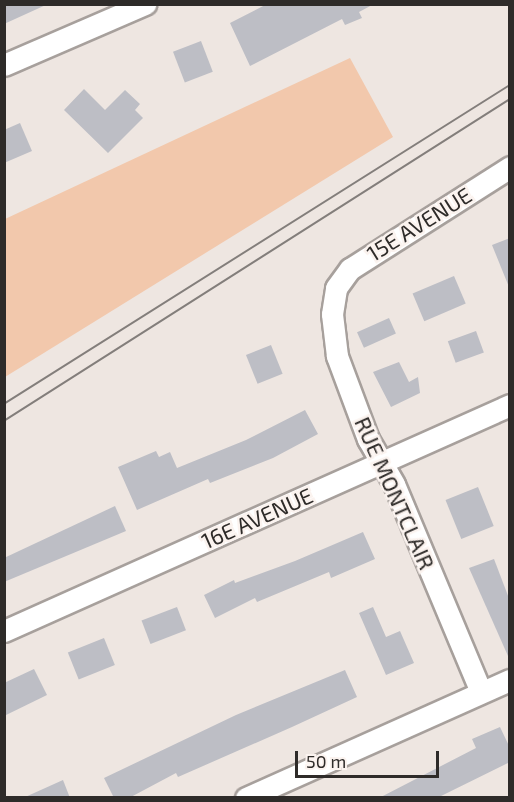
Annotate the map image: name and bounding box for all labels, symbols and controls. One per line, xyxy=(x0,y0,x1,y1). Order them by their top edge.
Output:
street label: 15E AVENUE xyxy=(362,181,476,267)
street label: RUE MONTCLAIR xyxy=(350,413,440,573)
street label: 16E AVENUE xyxy=(197,482,317,554)
scale bar xyxy=(298,739,442,777)
text: 50 m xyxy=(306,750,346,772)

